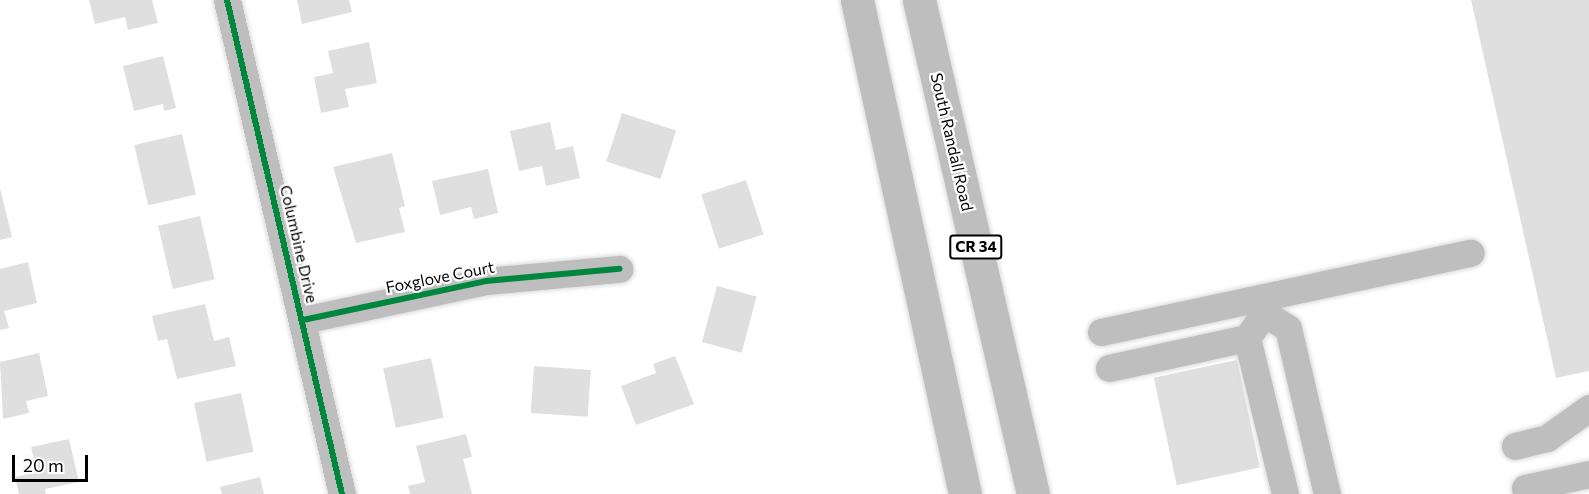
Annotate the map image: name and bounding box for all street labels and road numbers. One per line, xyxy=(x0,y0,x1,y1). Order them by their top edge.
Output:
street label: South Randall Road xyxy=(927,71,977,213)
street label: Columbine Drive xyxy=(276,183,322,305)
road number: CR 34 xyxy=(949,235,1003,259)
street label: Foxglove Court xyxy=(384,257,496,297)

